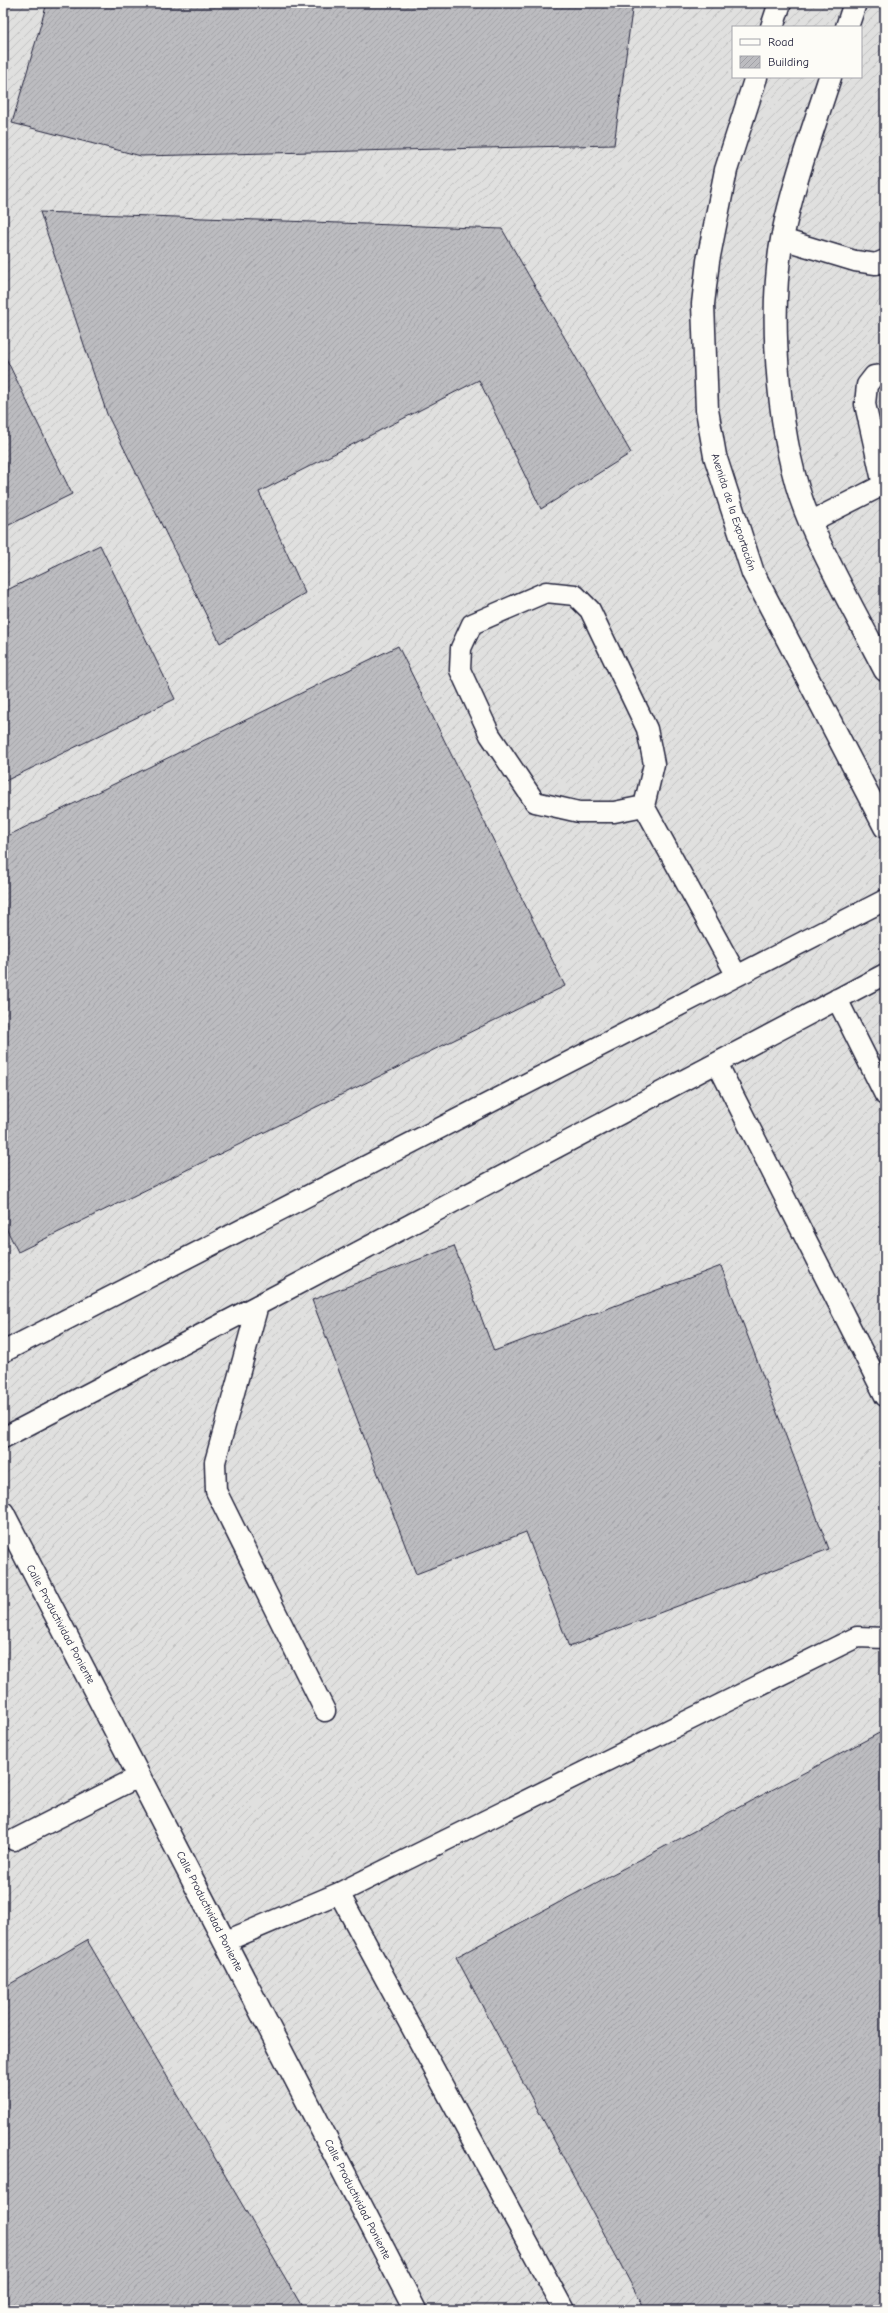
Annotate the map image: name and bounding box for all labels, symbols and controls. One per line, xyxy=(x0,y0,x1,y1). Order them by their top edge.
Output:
legend xyxy=(732,26,862,78)
text: Road xyxy=(768,35,794,49)
text: Building xyxy=(768,55,809,69)
street label: Avenida de la Exportación xyxy=(708,452,759,573)
street label: Calle Productividad Poniente xyxy=(24,1562,98,1686)
street label: Calle Productividad Poniente xyxy=(174,1849,246,1974)
street label: Calle Productividad Poniente xyxy=(322,2137,394,2262)

